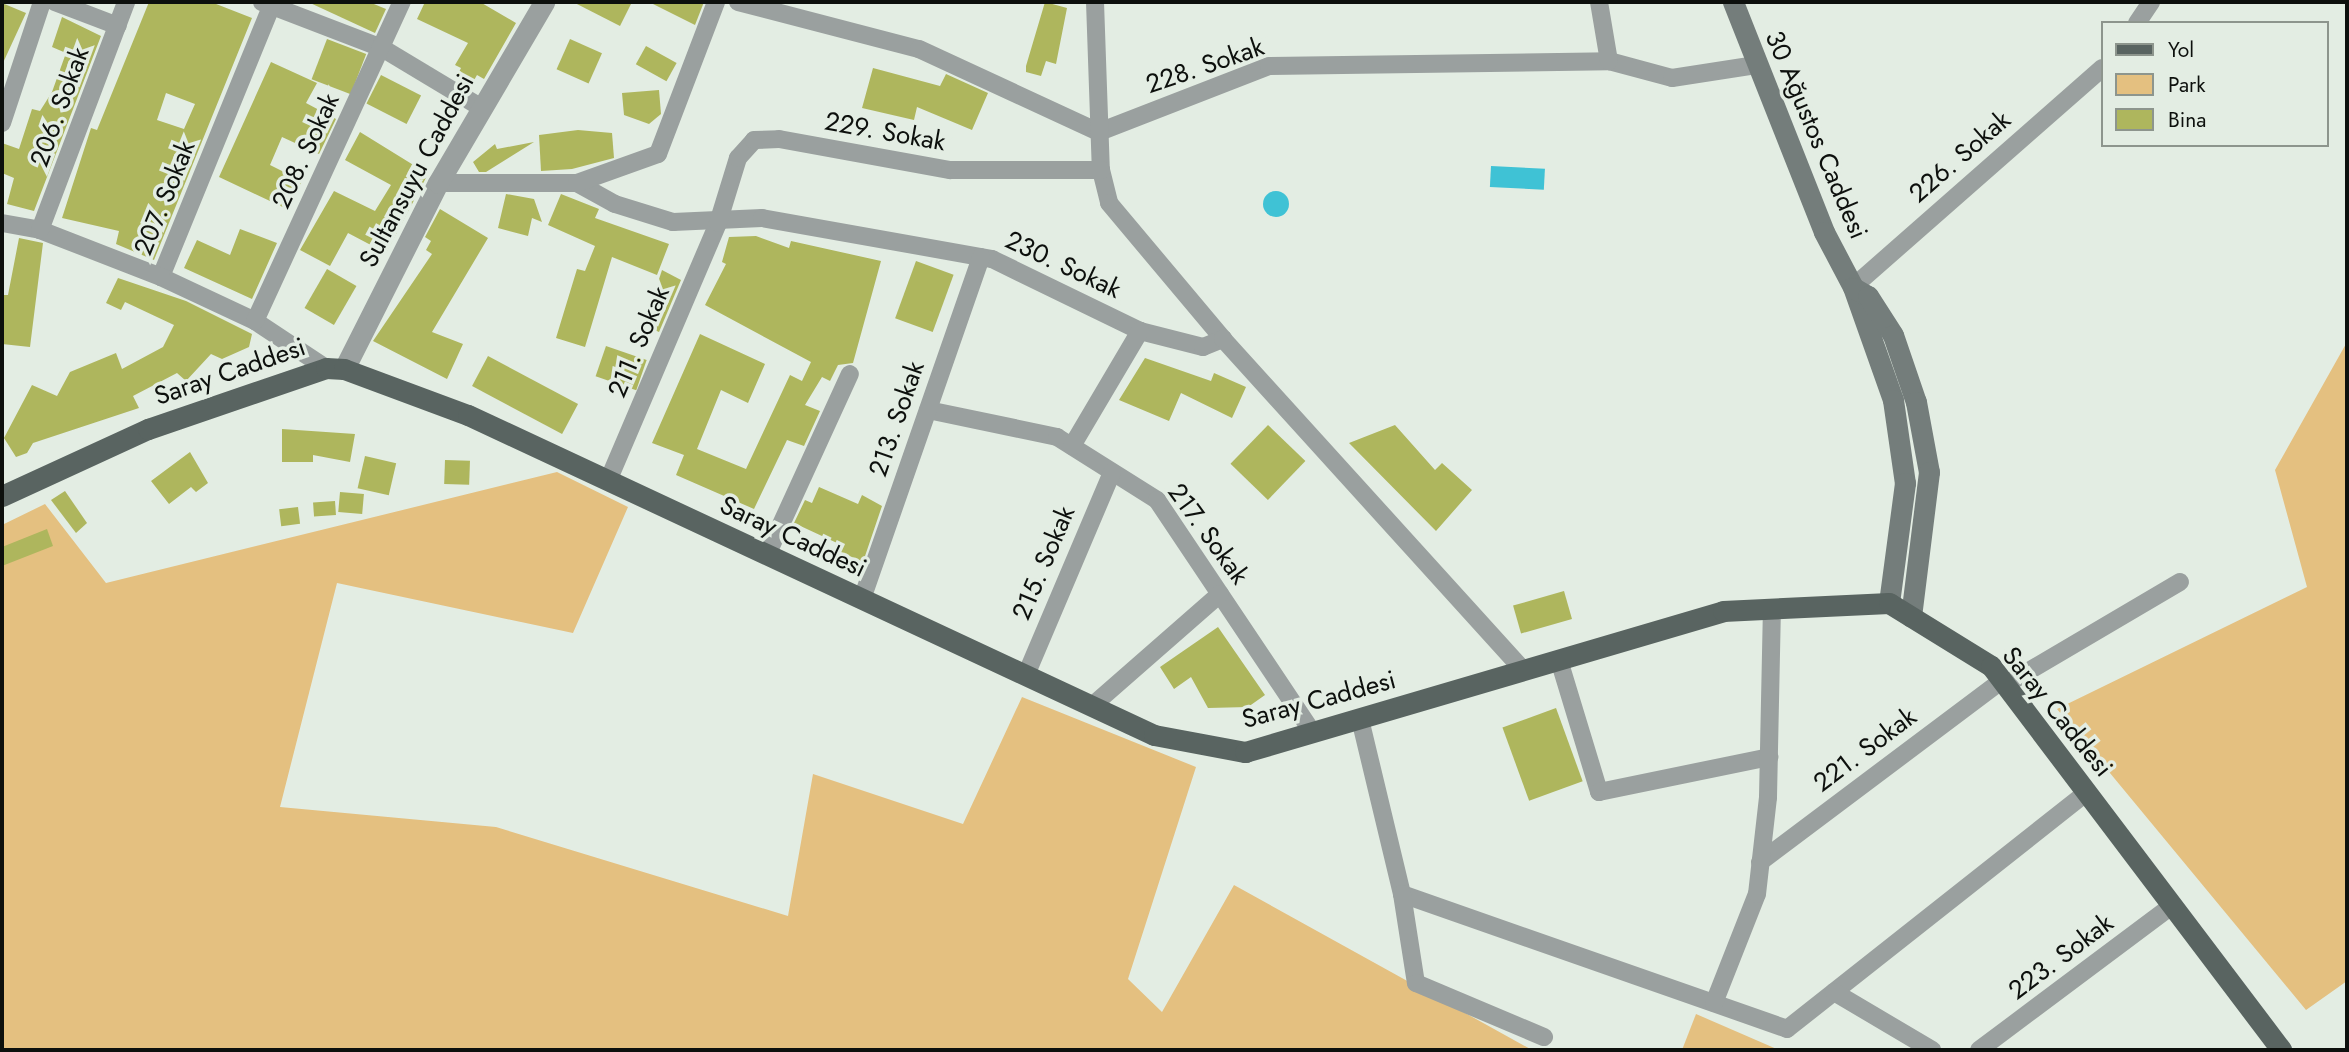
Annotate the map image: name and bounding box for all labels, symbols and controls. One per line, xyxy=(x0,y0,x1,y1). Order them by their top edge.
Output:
legend xyxy=(2100,21,2328,147)
street label: 30 Ağustos Caddesi xyxy=(1758,26,1874,244)
street label: 228. Sokak xyxy=(1142,31,1268,101)
text: Yol xyxy=(2168,35,2194,65)
street label: 206. Sokak xyxy=(24,43,96,171)
street label: Sultansuyu Caddesi xyxy=(353,69,481,273)
text: Park xyxy=(2168,70,2205,100)
street label: 208. Sokak xyxy=(266,88,346,214)
street label: 226. Sokak xyxy=(1903,105,2017,209)
text: Bina xyxy=(2168,105,2206,135)
street label: 229. Sokak xyxy=(822,106,948,158)
street label: 207. Sokak xyxy=(128,136,202,260)
street label: 230. Sokak xyxy=(1000,225,1126,305)
street label: 211. Sokak xyxy=(602,282,676,402)
street label: Saray Caddesi xyxy=(150,332,310,412)
street label: 213. Sokak xyxy=(863,357,931,481)
street label: 217. Sokak xyxy=(1161,478,1255,590)
street label: Saray Caddesi xyxy=(715,490,871,584)
street label: 215. Sokak xyxy=(1006,501,1082,625)
street label: Saray Caddesi xyxy=(1995,641,2119,783)
street label: Saray Caddesi xyxy=(1239,665,1399,735)
street label: 221. Sokak xyxy=(1807,701,1923,799)
street label: 223. Sokak xyxy=(2003,908,2119,1006)

